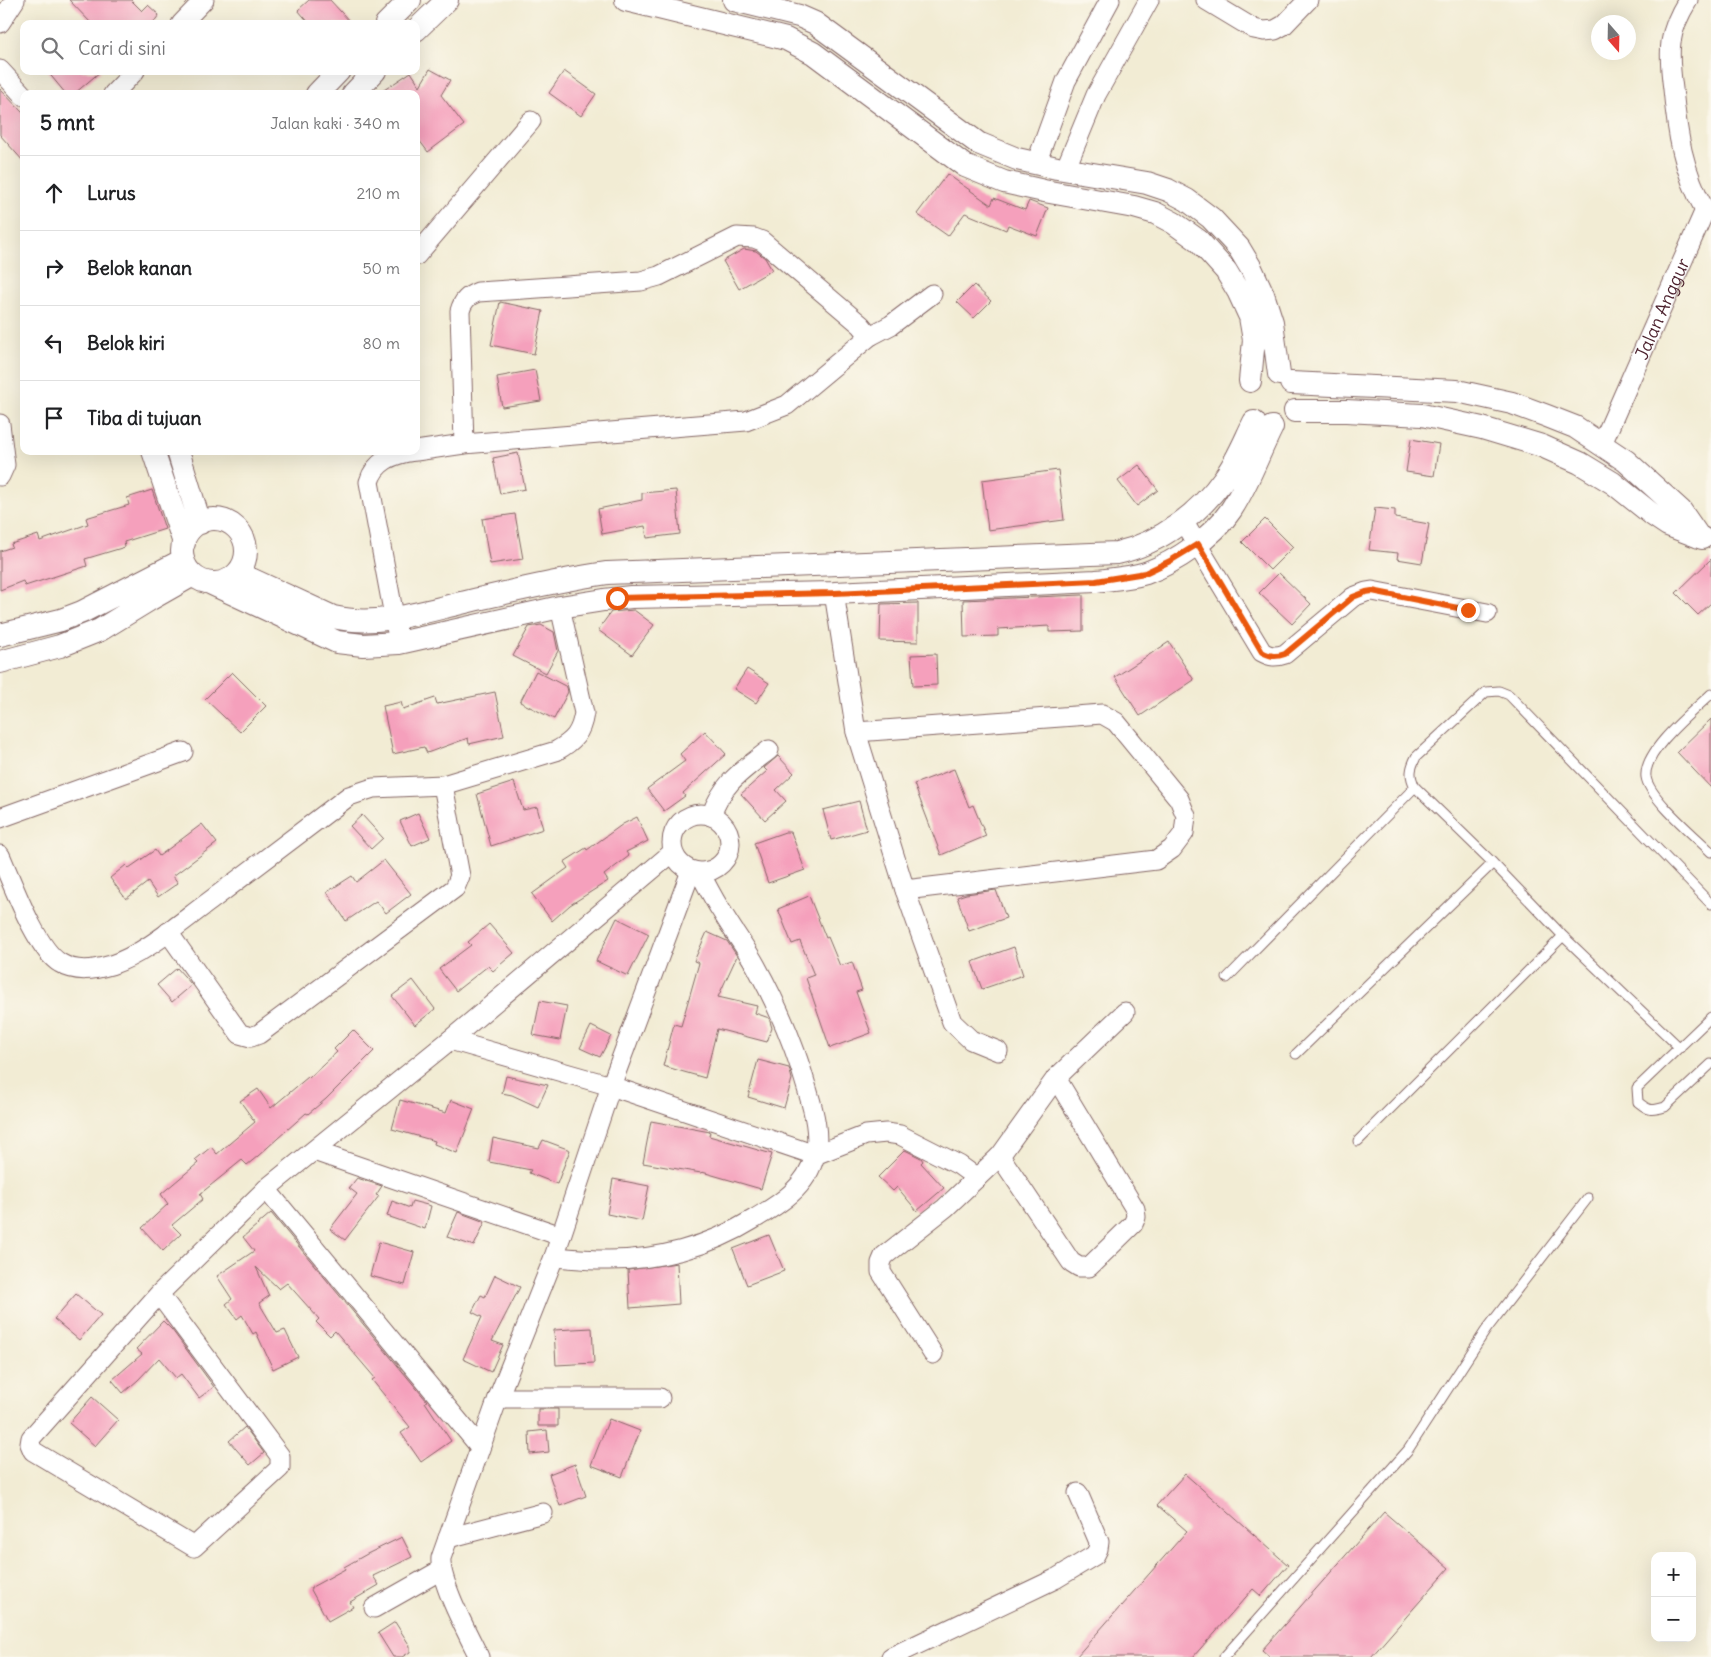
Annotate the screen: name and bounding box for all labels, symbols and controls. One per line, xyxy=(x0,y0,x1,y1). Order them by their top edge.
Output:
north arrow xyxy=(1591,15,1636,60)
search box xyxy=(20,20,420,75)
icon: search xyxy=(38,34,66,62)
text: Cari di sini xyxy=(78,36,166,60)
text: 5 mnt xyxy=(40,109,95,136)
text: Jalan kaki · 340 m xyxy=(270,113,400,133)
icon: ahead xyxy=(40,179,68,207)
text: Lurus xyxy=(87,181,136,205)
text: 210 m xyxy=(357,183,400,203)
icon: right xyxy=(40,254,68,282)
street label: Jalan Anggur xyxy=(1629,254,1694,363)
text: Belok kanan xyxy=(87,256,192,280)
text: 50 m xyxy=(362,258,400,278)
icon: left xyxy=(40,329,68,357)
text: Belok kiri xyxy=(87,331,165,355)
text: 80 m xyxy=(362,333,400,353)
icon: arrive xyxy=(40,404,68,432)
text: Tiba di tujuan xyxy=(87,406,202,430)
route start xyxy=(606,587,629,610)
route end xyxy=(1457,599,1480,622)
map controls xyxy=(1651,1552,1696,1642)
button: + xyxy=(1651,1552,1696,1597)
button: − xyxy=(1651,1597,1696,1642)

